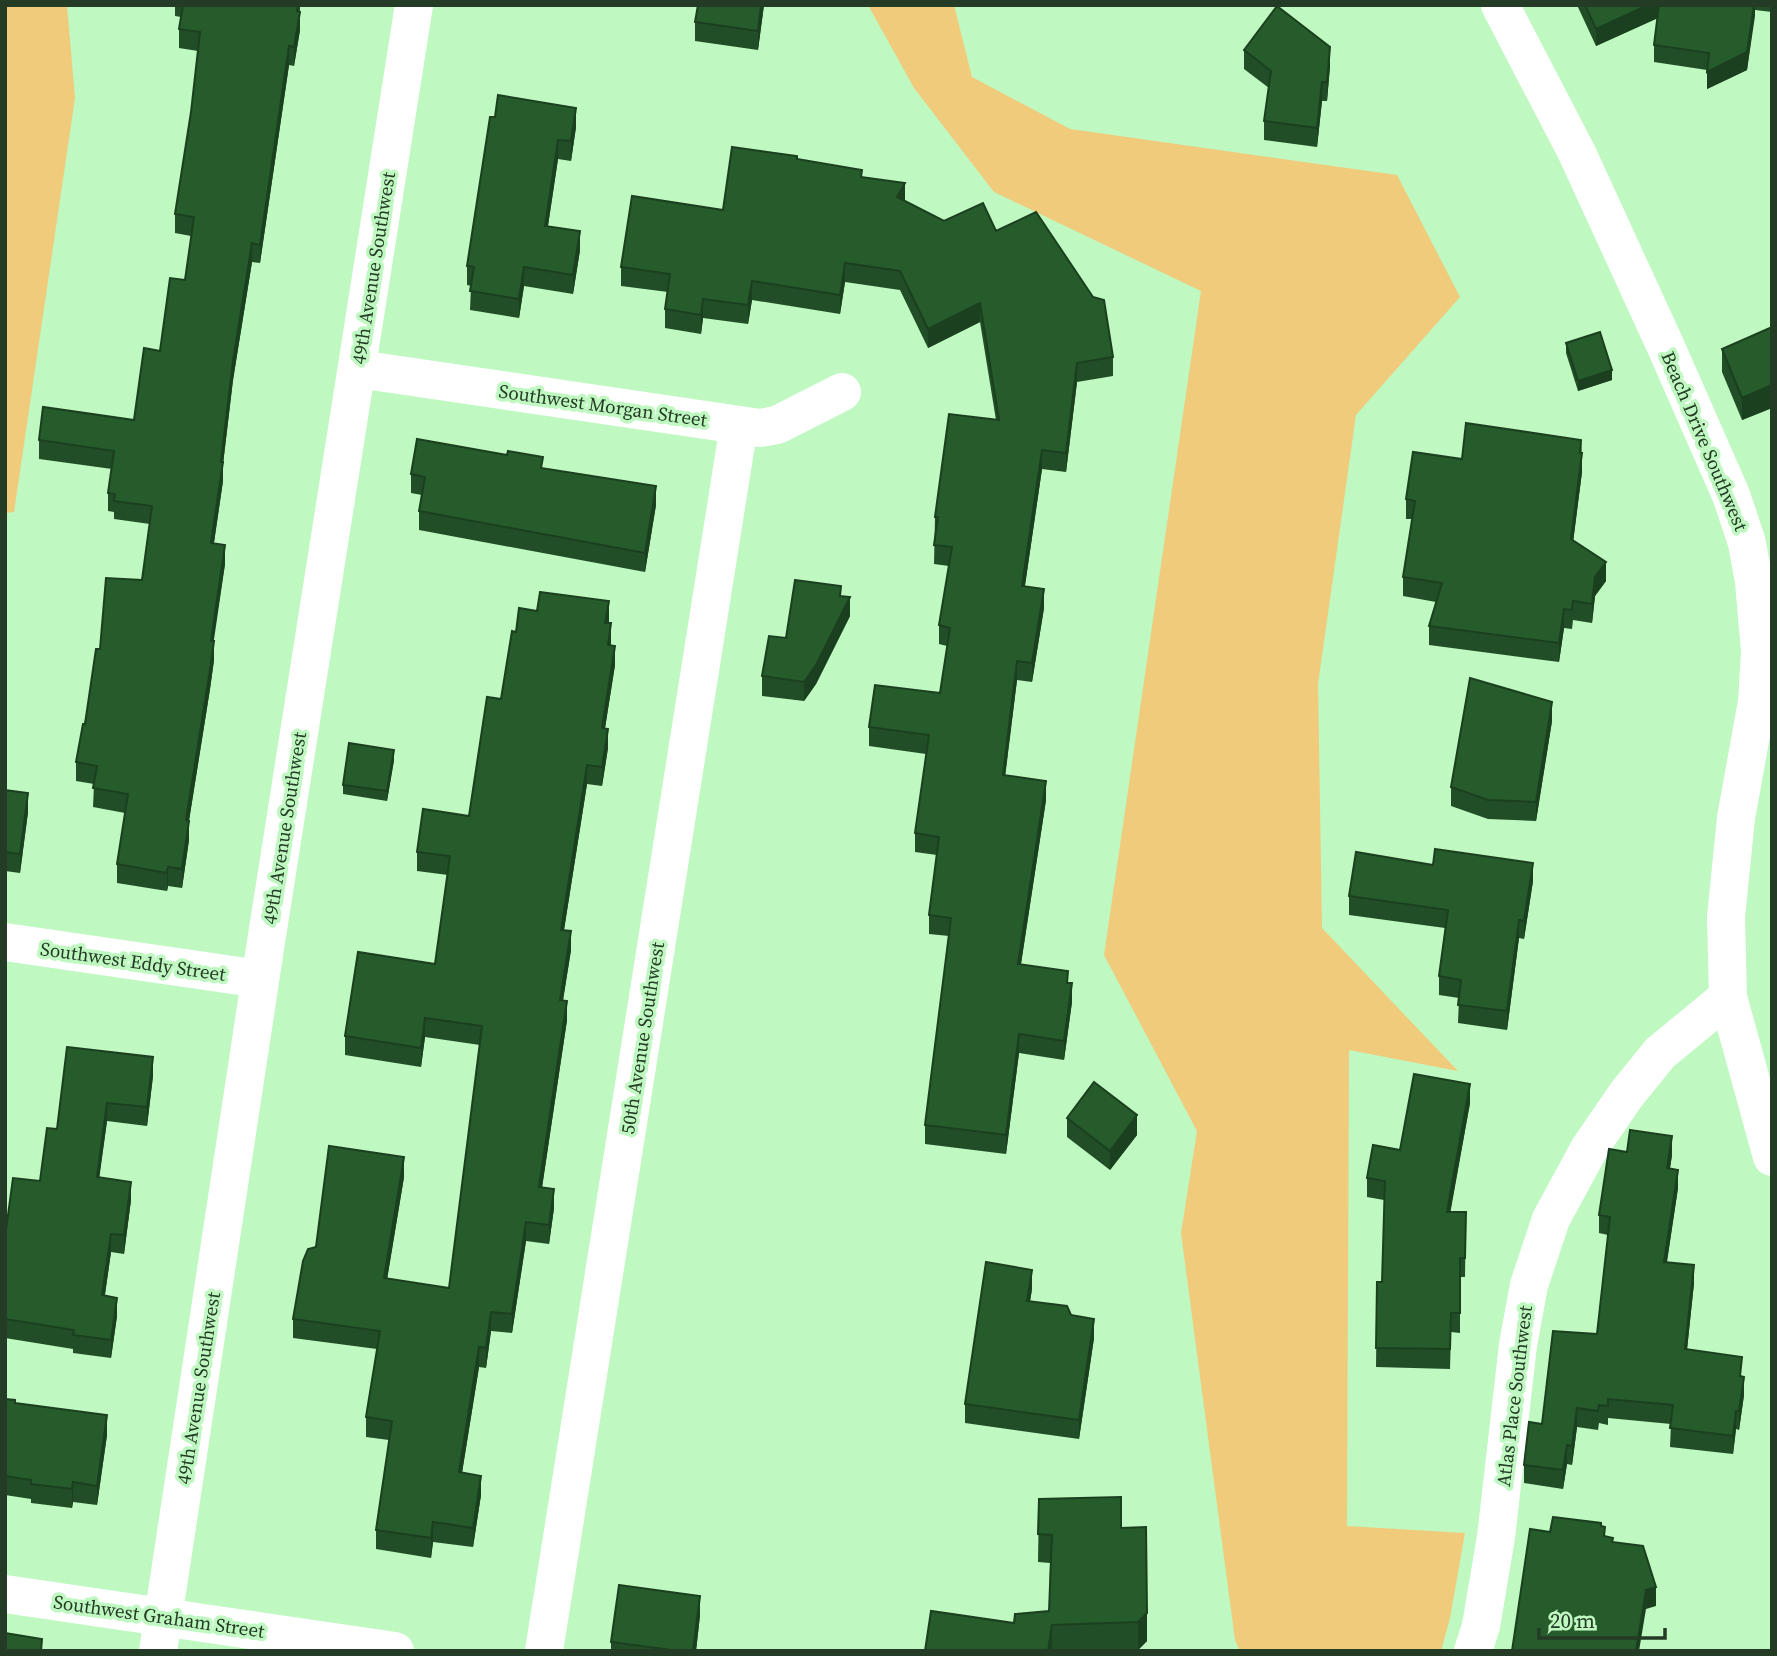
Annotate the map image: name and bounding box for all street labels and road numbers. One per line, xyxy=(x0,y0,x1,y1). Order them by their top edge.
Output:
street label: 49th Avenue Southwest xyxy=(345,169,401,366)
street label: Beach Drive Southwest xyxy=(1655,347,1755,535)
street label: Southwest Morgan Street xyxy=(497,378,710,433)
street label: 49th Avenue Southwest xyxy=(256,729,312,926)
street label: Southwest Eddy Street xyxy=(39,935,228,987)
street label: 50th Avenue Southwest xyxy=(614,939,670,1136)
street label: 49th Avenue Southwest xyxy=(170,1289,226,1486)
street label: Atlas Place Southwest xyxy=(1490,1303,1538,1488)
street label: Southwest Graham Street xyxy=(52,1588,267,1644)

